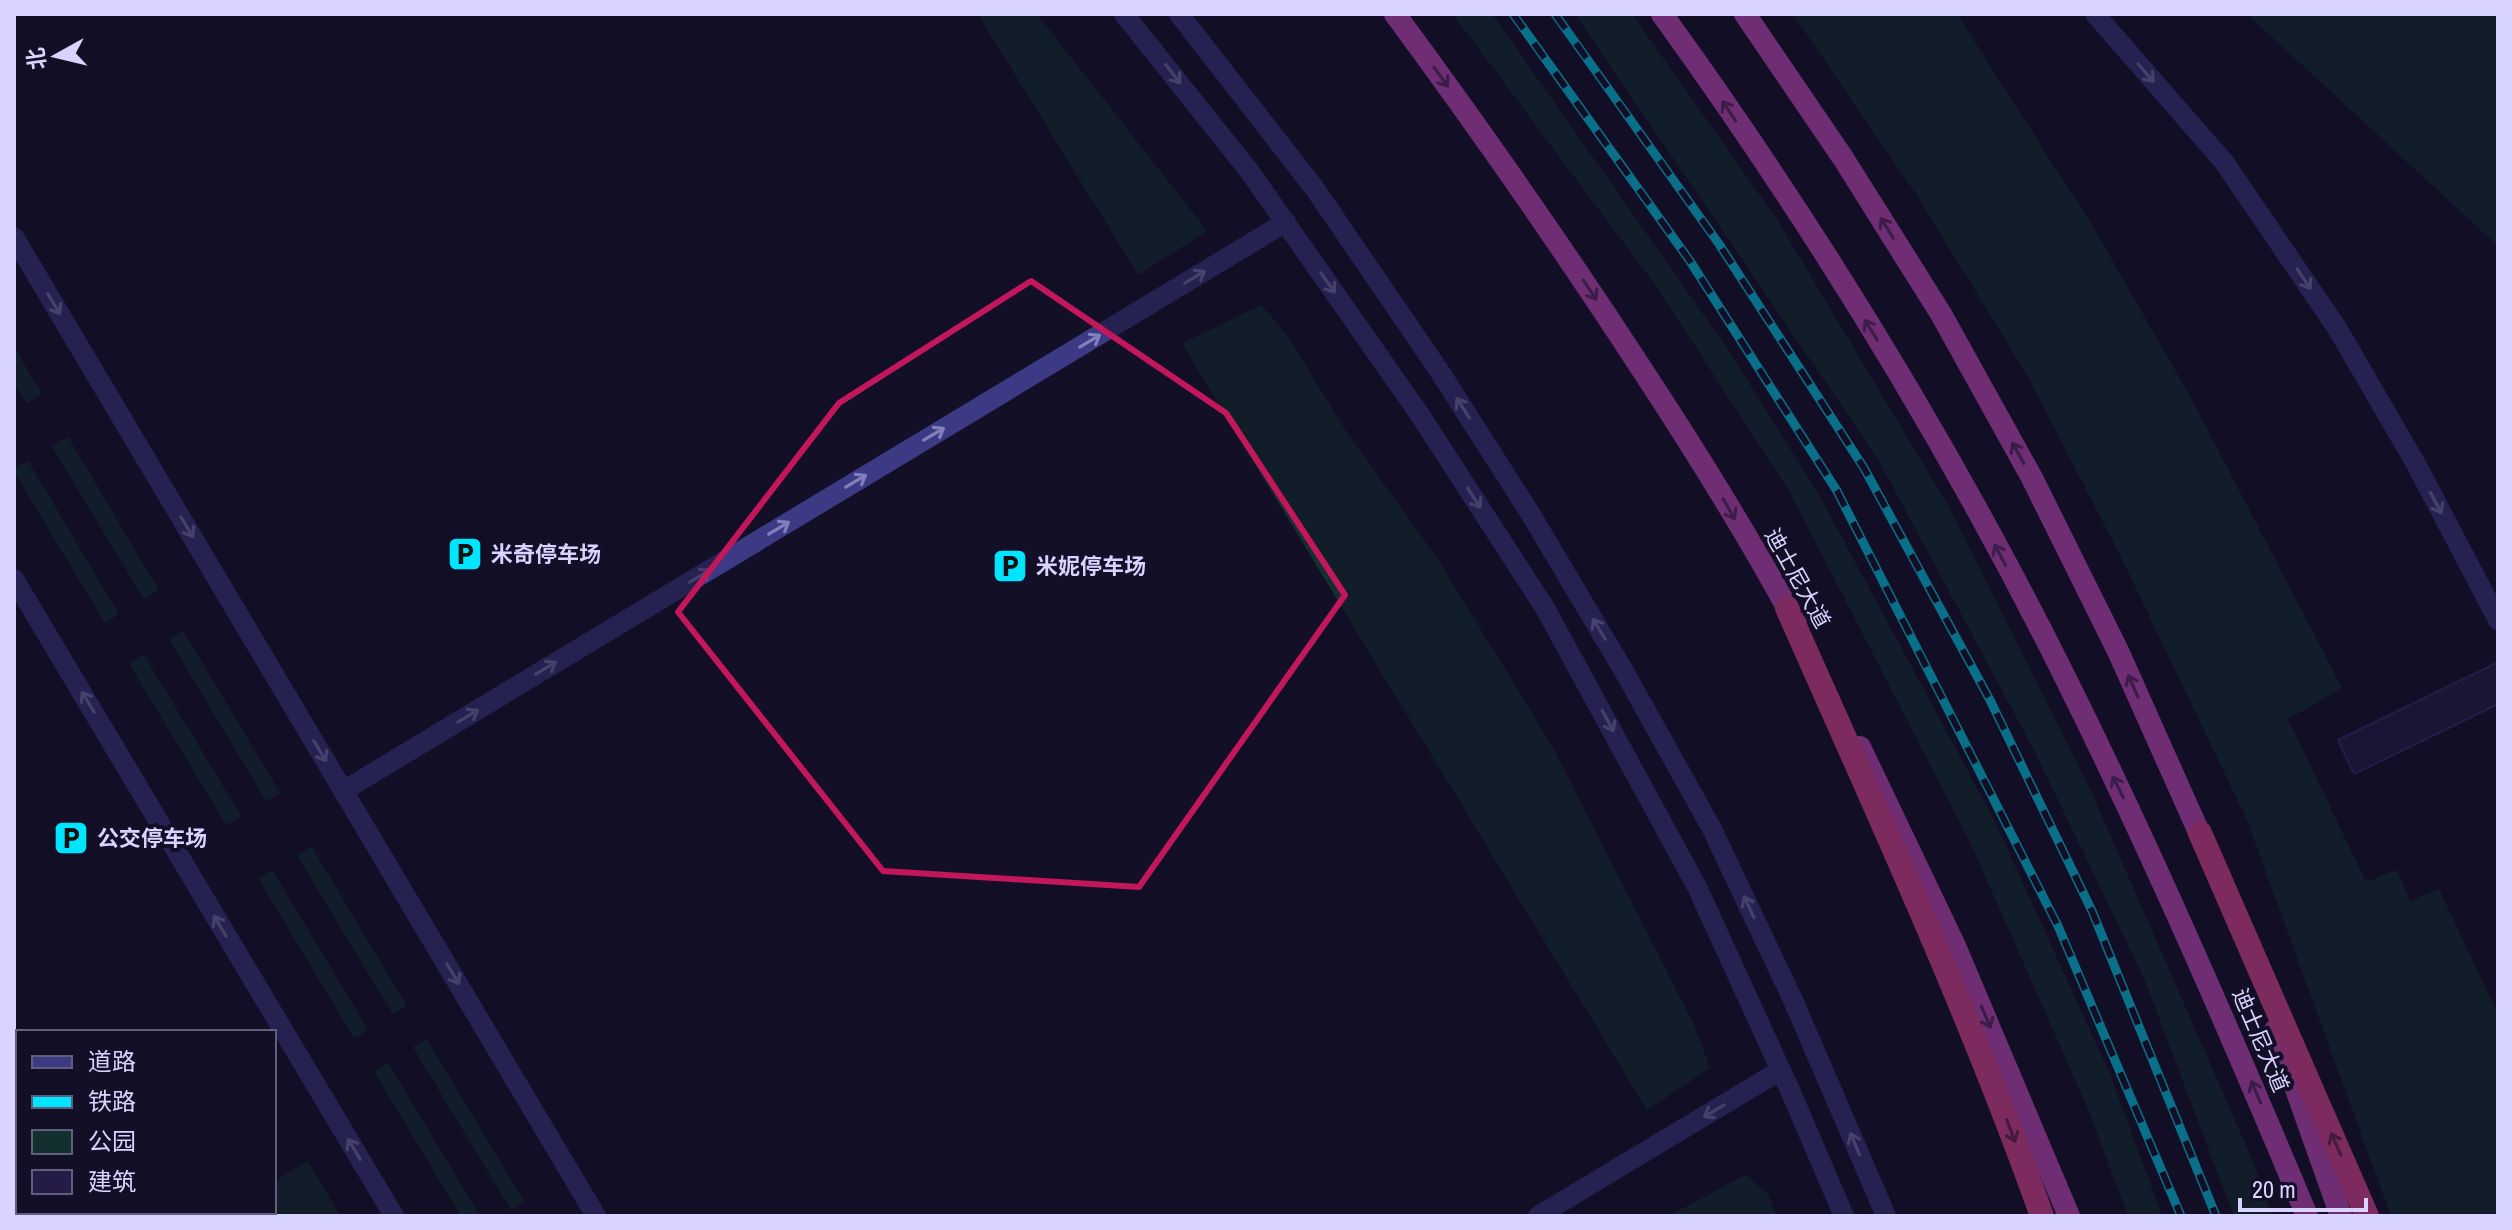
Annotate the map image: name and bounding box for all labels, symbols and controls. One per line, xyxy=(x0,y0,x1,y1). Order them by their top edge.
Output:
north arrow xyxy=(16,16,96,96)
text: 北 xyxy=(20,46,53,72)
one-way arrow xyxy=(2137,62,2155,82)
one-way arrow xyxy=(1164,63,1182,84)
one-way arrow xyxy=(1433,65,1449,87)
one-way arrow xyxy=(1721,101,1738,123)
one-way arrow xyxy=(1879,217,1895,240)
one-way arrow xyxy=(2296,268,2312,290)
one-way arrow xyxy=(1183,269,1206,285)
one-way arrow xyxy=(1319,272,1336,293)
one-way arrow xyxy=(1582,278,1598,300)
one-way arrow xyxy=(46,292,62,315)
one-way arrow xyxy=(1862,319,1879,341)
one-way arrow xyxy=(1078,333,1101,349)
one-way arrow xyxy=(1454,397,1471,419)
one-way arrow xyxy=(922,426,945,442)
one-way arrow xyxy=(2010,441,2025,465)
one-way arrow xyxy=(845,473,867,489)
one-way arrow xyxy=(1466,486,1482,509)
one-way arrow xyxy=(2429,490,2444,514)
one-way arrow xyxy=(1721,497,1737,520)
one-way arrow xyxy=(180,515,195,539)
one-way arrow xyxy=(767,520,790,536)
street label: 迪士尼大道 xyxy=(1758,523,1838,633)
parking icon: 米奇停车场 xyxy=(446,535,484,573)
place label: 米奇停车场 xyxy=(491,539,601,569)
one-way arrow xyxy=(1992,544,2008,567)
parking icon: 米妮停车场 xyxy=(991,547,1029,585)
place label: 米妮停车场 xyxy=(1036,551,1146,581)
one-way arrow xyxy=(688,567,711,583)
one-way arrow xyxy=(1591,618,1607,641)
one-way arrow xyxy=(534,660,557,676)
one-way arrow xyxy=(2125,674,2140,698)
one-way arrow xyxy=(79,691,95,714)
one-way arrow xyxy=(456,707,479,723)
one-way arrow xyxy=(1600,709,1616,732)
one-way arrow xyxy=(312,739,328,762)
one-way arrow xyxy=(2110,775,2125,799)
parking icon: 公交停车场 xyxy=(52,819,90,857)
place label: 公交停车场 xyxy=(97,823,207,853)
one-way arrow xyxy=(1741,895,1756,919)
one-way arrow xyxy=(212,915,228,938)
one-way arrow xyxy=(445,962,461,985)
street label: 迪士尼大道 xyxy=(2226,984,2296,1096)
one-way arrow xyxy=(1980,1004,1995,1029)
legend xyxy=(16,1030,276,1214)
text: 道路 xyxy=(88,1045,136,1077)
one-way arrow xyxy=(2247,1080,2262,1105)
text: 铁路 xyxy=(88,1085,136,1117)
one-way arrow xyxy=(1703,1103,1726,1119)
one-way arrow xyxy=(2005,1118,2019,1143)
text: 公园 xyxy=(88,1125,136,1157)
one-way arrow xyxy=(1847,1132,1862,1157)
one-way arrow xyxy=(2327,1133,2342,1157)
one-way arrow xyxy=(346,1138,362,1161)
scale bar xyxy=(2240,1162,2366,1212)
text: 建筑 xyxy=(88,1165,136,1197)
text: 20 m xyxy=(2252,1173,2296,1205)

